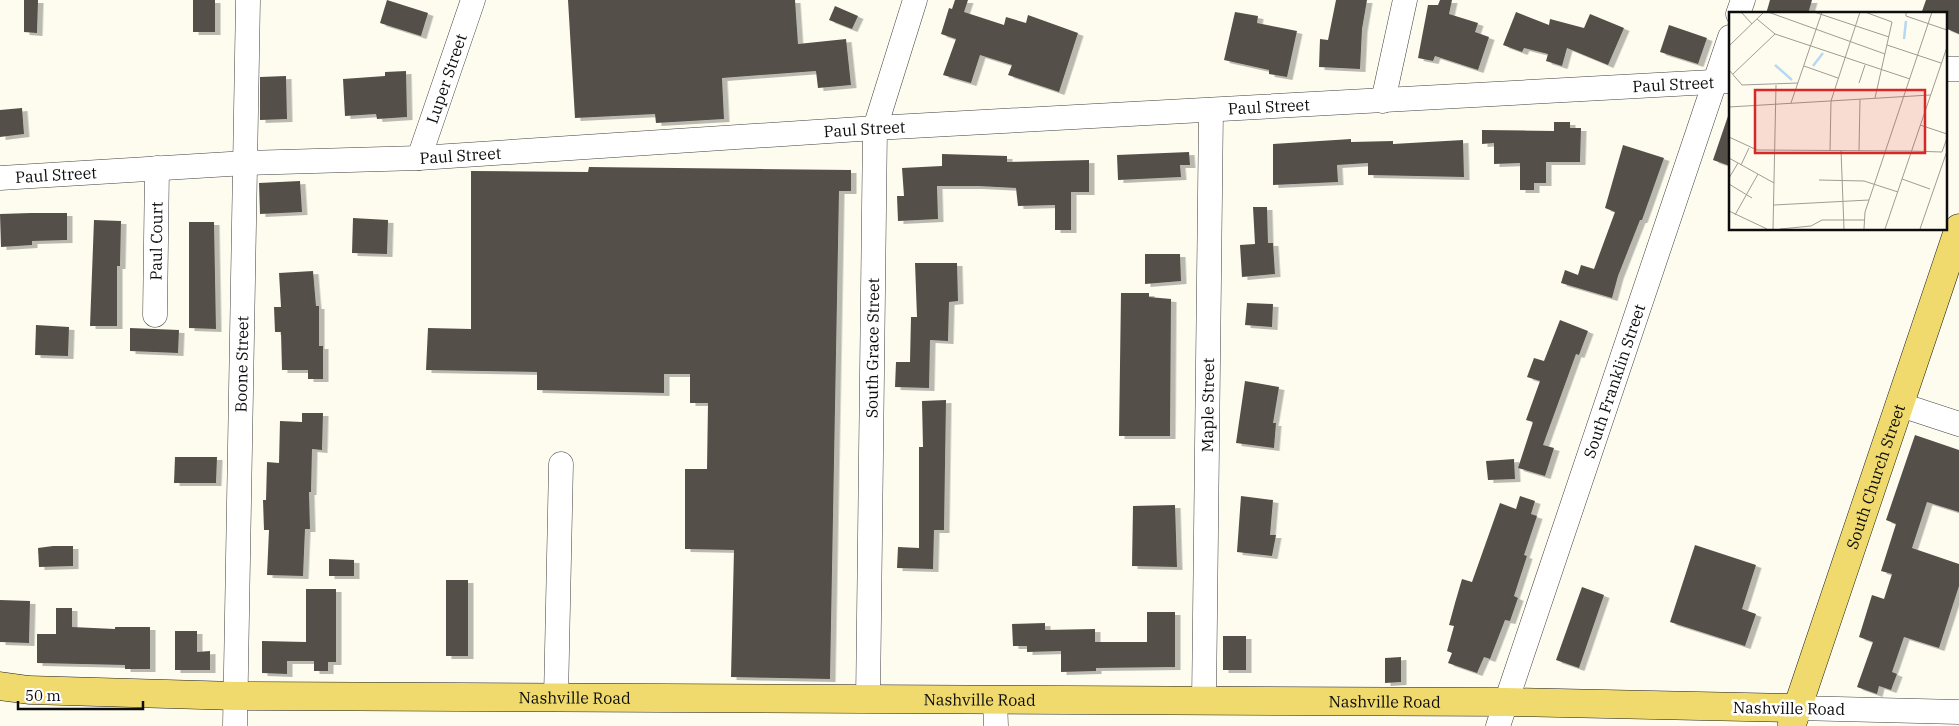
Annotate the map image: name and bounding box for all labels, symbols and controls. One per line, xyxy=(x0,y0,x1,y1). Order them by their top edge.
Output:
inset map xyxy=(1729,12,1946,230)
street label: Luper Street xyxy=(422,31,471,126)
street label: Paul Street xyxy=(1632,72,1715,96)
street label: Paul Street xyxy=(1227,94,1311,119)
street label: Paul Street xyxy=(823,116,906,141)
street label: Paul Street xyxy=(419,143,502,168)
street label: Paul Street xyxy=(14,162,98,187)
street label: Paul Court xyxy=(145,201,167,281)
street label: South Grace Street xyxy=(861,277,883,418)
street label: South Franklin Street xyxy=(1579,301,1650,461)
street label: Boone Street xyxy=(231,315,252,412)
street label: Maple Street xyxy=(1197,357,1218,452)
street label: South Church Street xyxy=(1842,401,1909,552)
scale bar xyxy=(18,678,142,710)
text: 50 m xyxy=(25,686,61,705)
street label: Nashville Road xyxy=(518,687,631,708)
street label: Nashville Road xyxy=(923,689,1036,710)
street label: Nashville Road xyxy=(1328,691,1441,712)
street label: Nashville Road xyxy=(1733,697,1846,719)

